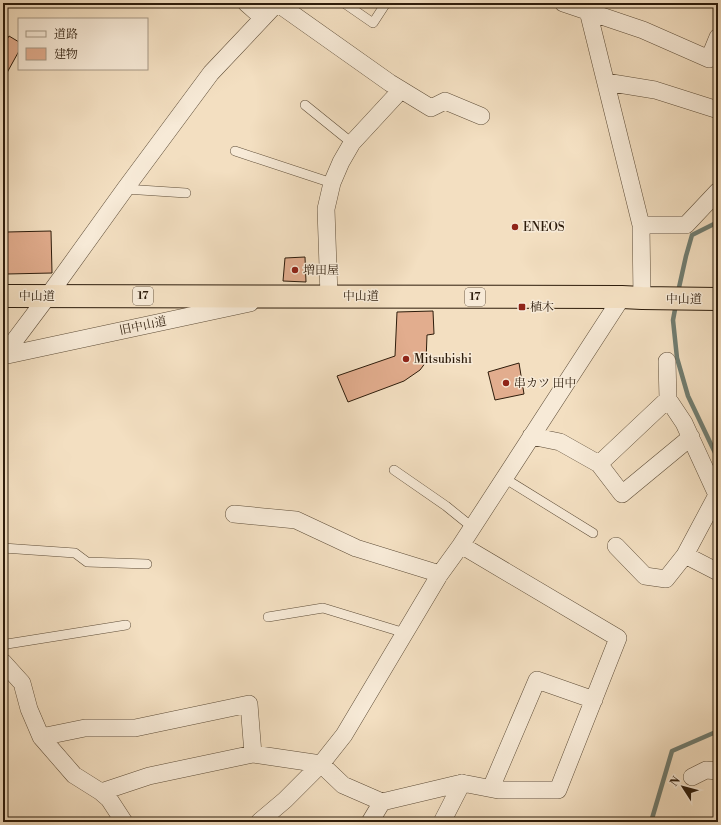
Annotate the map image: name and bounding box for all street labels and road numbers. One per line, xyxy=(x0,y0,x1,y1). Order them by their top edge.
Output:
road number: 17 xyxy=(133,287,153,305)
road number: 17 xyxy=(465,288,485,306)
street label: 中山道 xyxy=(19,289,55,304)
street label: 中山道 xyxy=(343,289,379,304)
street label: 中山道 xyxy=(666,292,702,307)
street label: 旧中山道 xyxy=(118,314,168,338)

